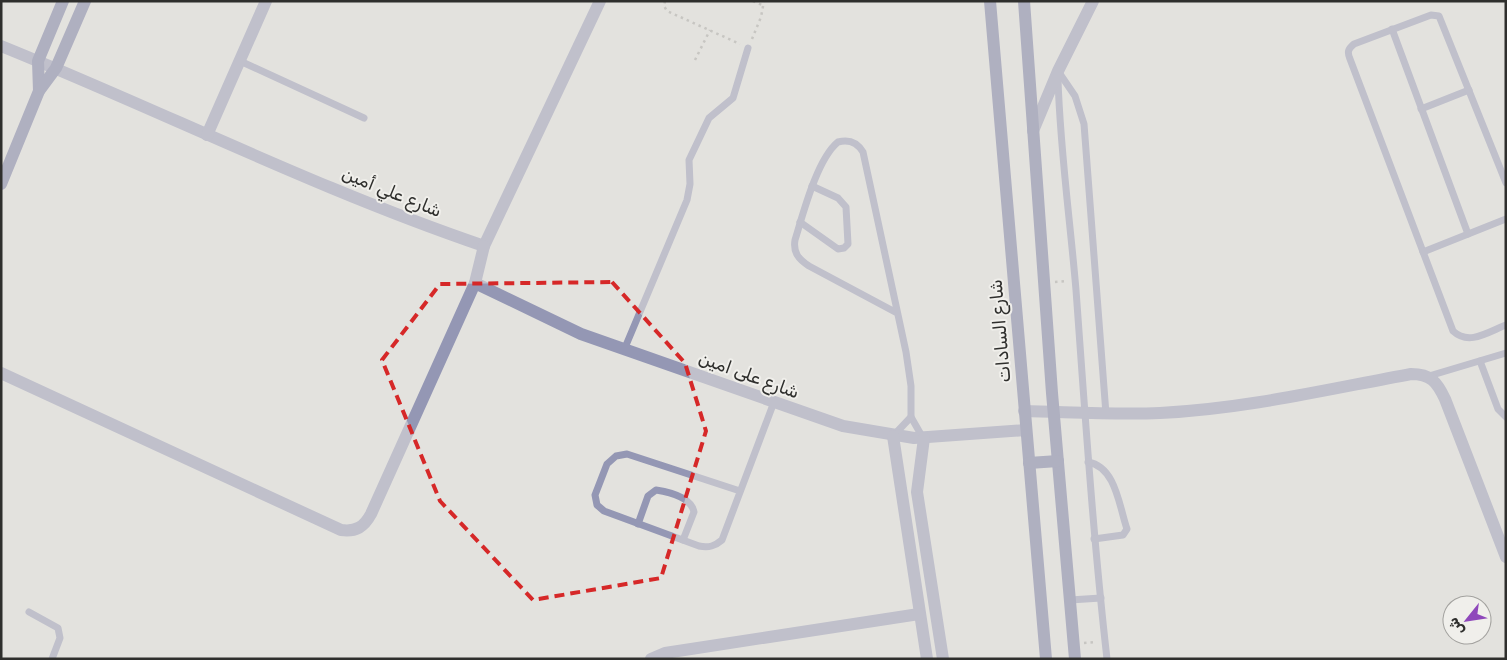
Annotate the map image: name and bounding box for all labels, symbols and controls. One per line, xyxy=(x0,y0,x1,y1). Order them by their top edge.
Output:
street label: شارع علي أمين xyxy=(338,162,445,224)
street label: شارع السادات xyxy=(985,278,1016,383)
street label: شارع على امين xyxy=(695,347,802,404)
north arrow xyxy=(1442,595,1492,645)
text: ش xyxy=(1444,614,1468,638)

